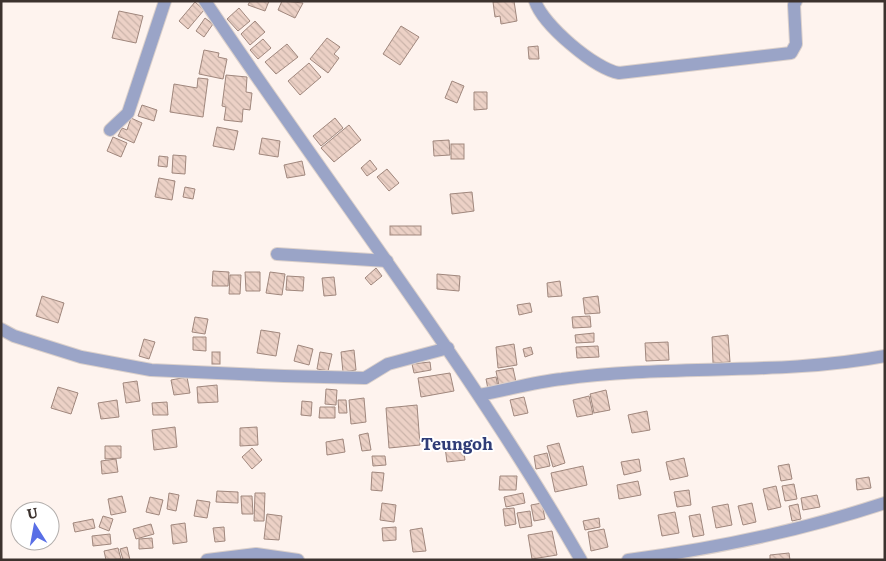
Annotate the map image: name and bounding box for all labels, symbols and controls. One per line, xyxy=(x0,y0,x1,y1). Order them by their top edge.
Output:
district label: Teungoh xyxy=(421,431,493,455)
north arrow xyxy=(10,501,60,551)
text: U xyxy=(25,501,40,523)

